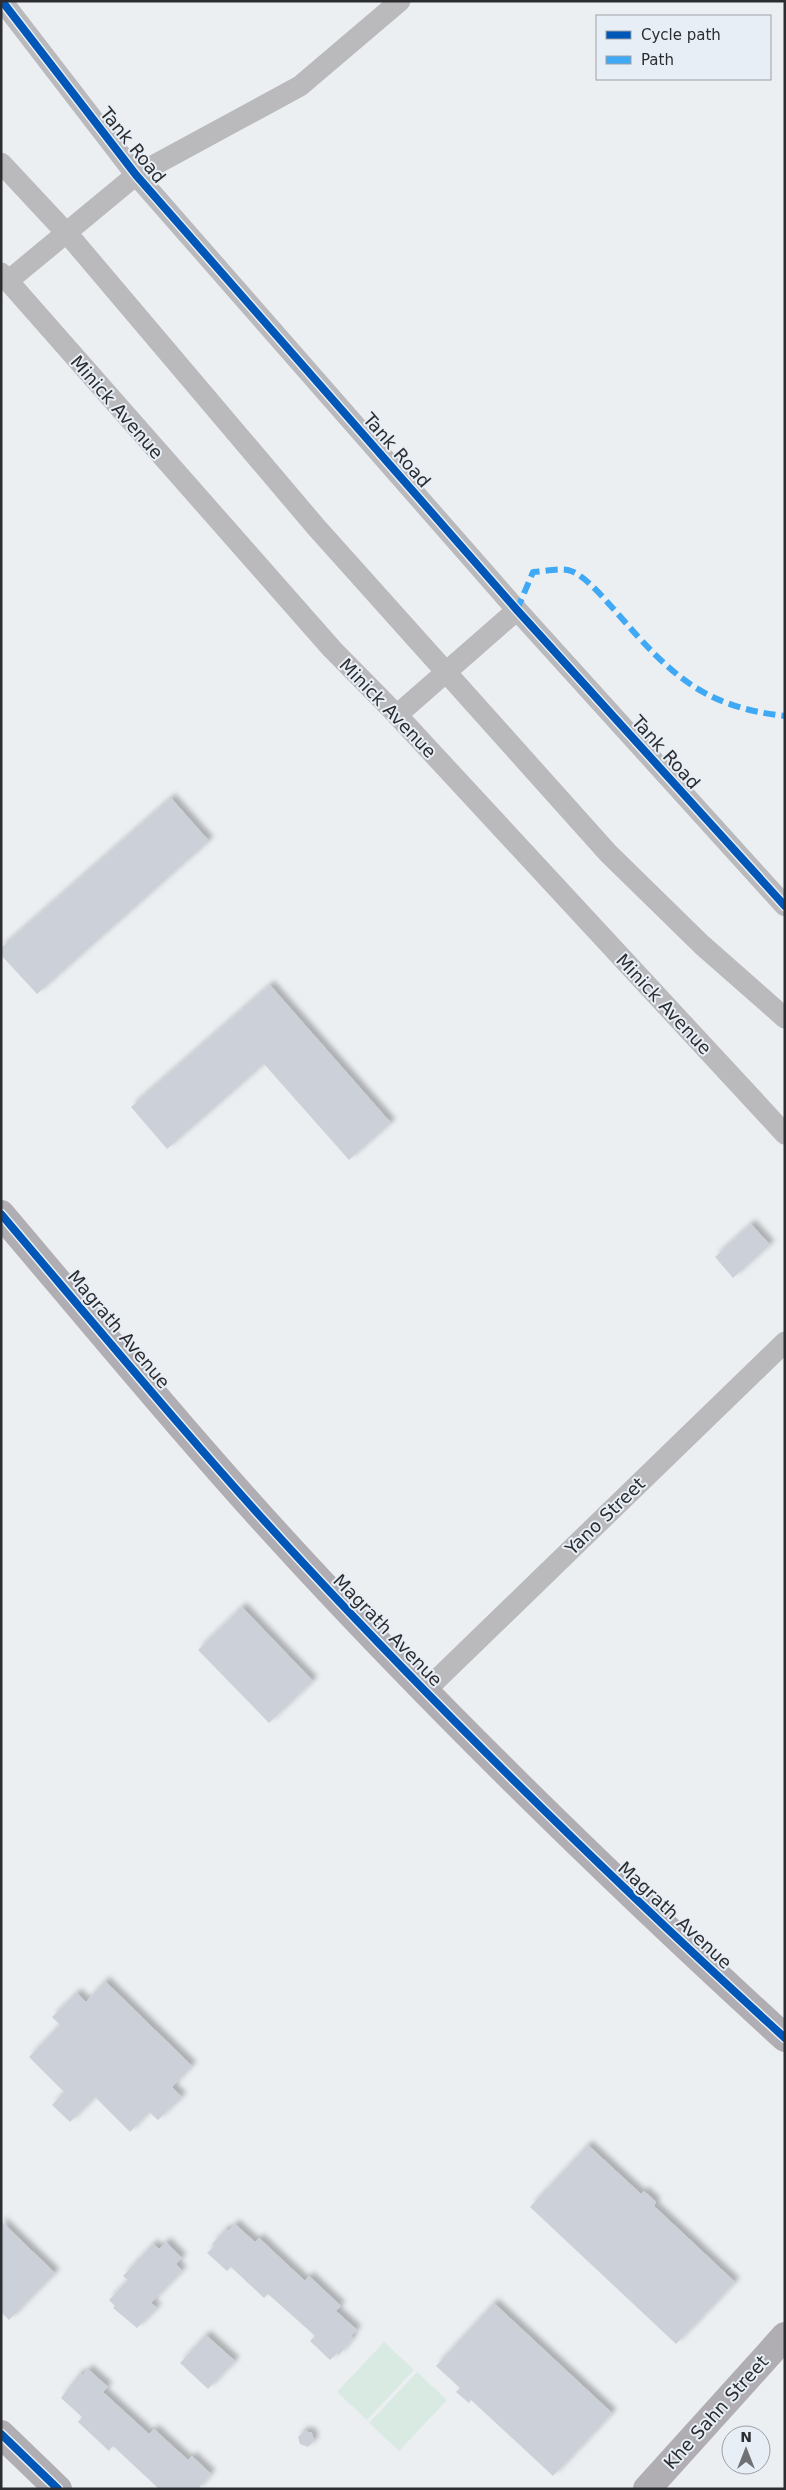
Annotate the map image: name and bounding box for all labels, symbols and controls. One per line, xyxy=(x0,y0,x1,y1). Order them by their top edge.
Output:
legend xyxy=(596,15,771,80)
text: Cycle path xyxy=(641,26,721,44)
text: Path xyxy=(641,51,674,69)
street label: Tank Road xyxy=(95,102,170,187)
street label: Minick Avenue xyxy=(66,351,168,463)
street label: Tank Road xyxy=(358,408,435,492)
street label: Minick Avenue xyxy=(335,654,441,762)
street label: Tank Road xyxy=(627,710,705,793)
street label: Minick Avenue xyxy=(612,949,716,1059)
street label: Magrath Avenue xyxy=(64,1266,174,1392)
street label: Yano Street xyxy=(560,1473,649,1560)
street label: Magrath Avenue xyxy=(329,1570,447,1690)
street label: Magrath Avenue xyxy=(614,1857,736,1973)
street label: Khe Sahn Street xyxy=(659,2351,773,2473)
north arrow xyxy=(721,2425,771,2475)
text: N xyxy=(740,2429,752,2445)

